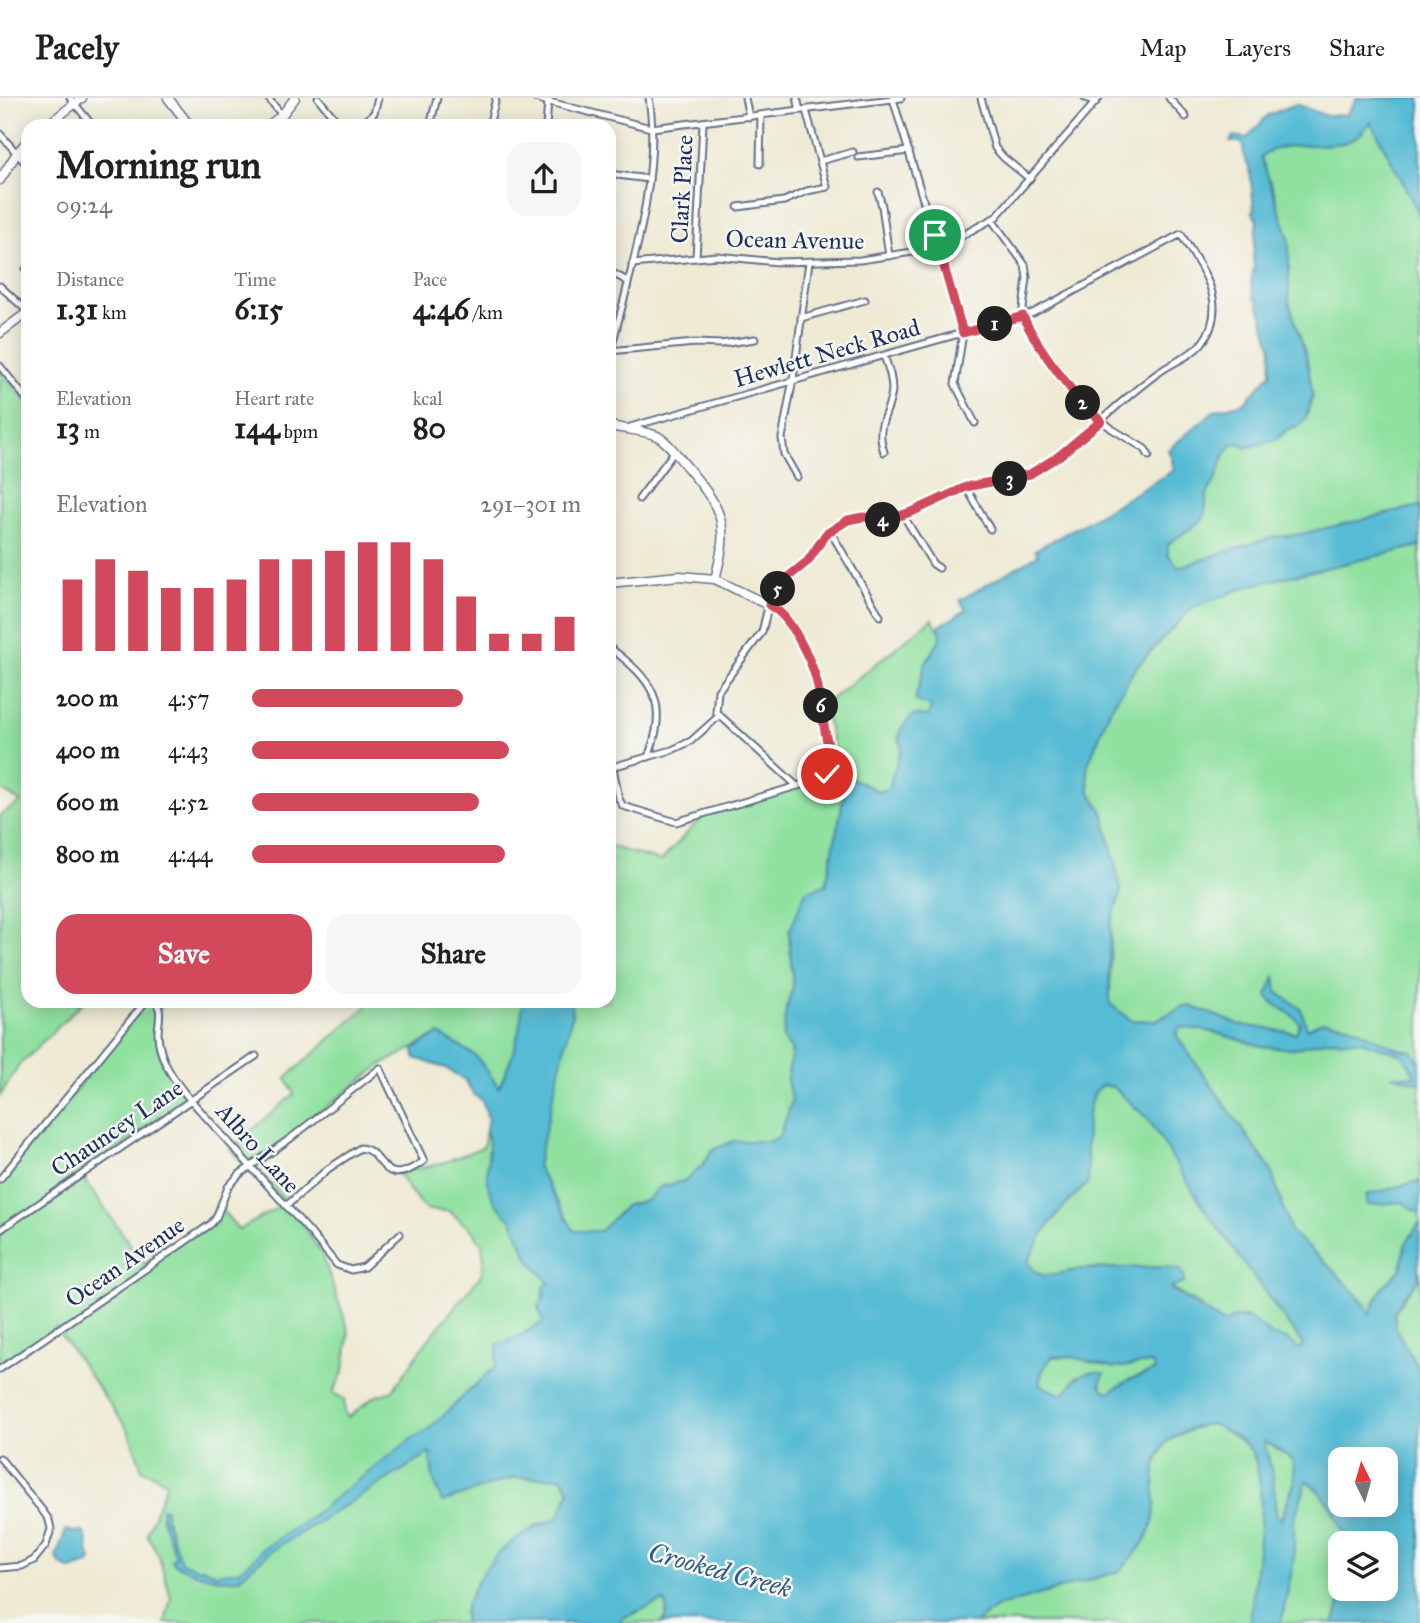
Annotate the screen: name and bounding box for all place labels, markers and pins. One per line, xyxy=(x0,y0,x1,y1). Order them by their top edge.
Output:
pin xyxy=(905,205,965,265)
pin: 1 xyxy=(978,306,1012,342)
pin: 2 xyxy=(1066,386,1100,420)
pin: 3 xyxy=(992,462,1028,496)
pin: 4 xyxy=(866,502,900,538)
pin: 5 xyxy=(760,572,796,606)
pin: 6 xyxy=(804,688,838,724)
pin xyxy=(797,744,857,804)

